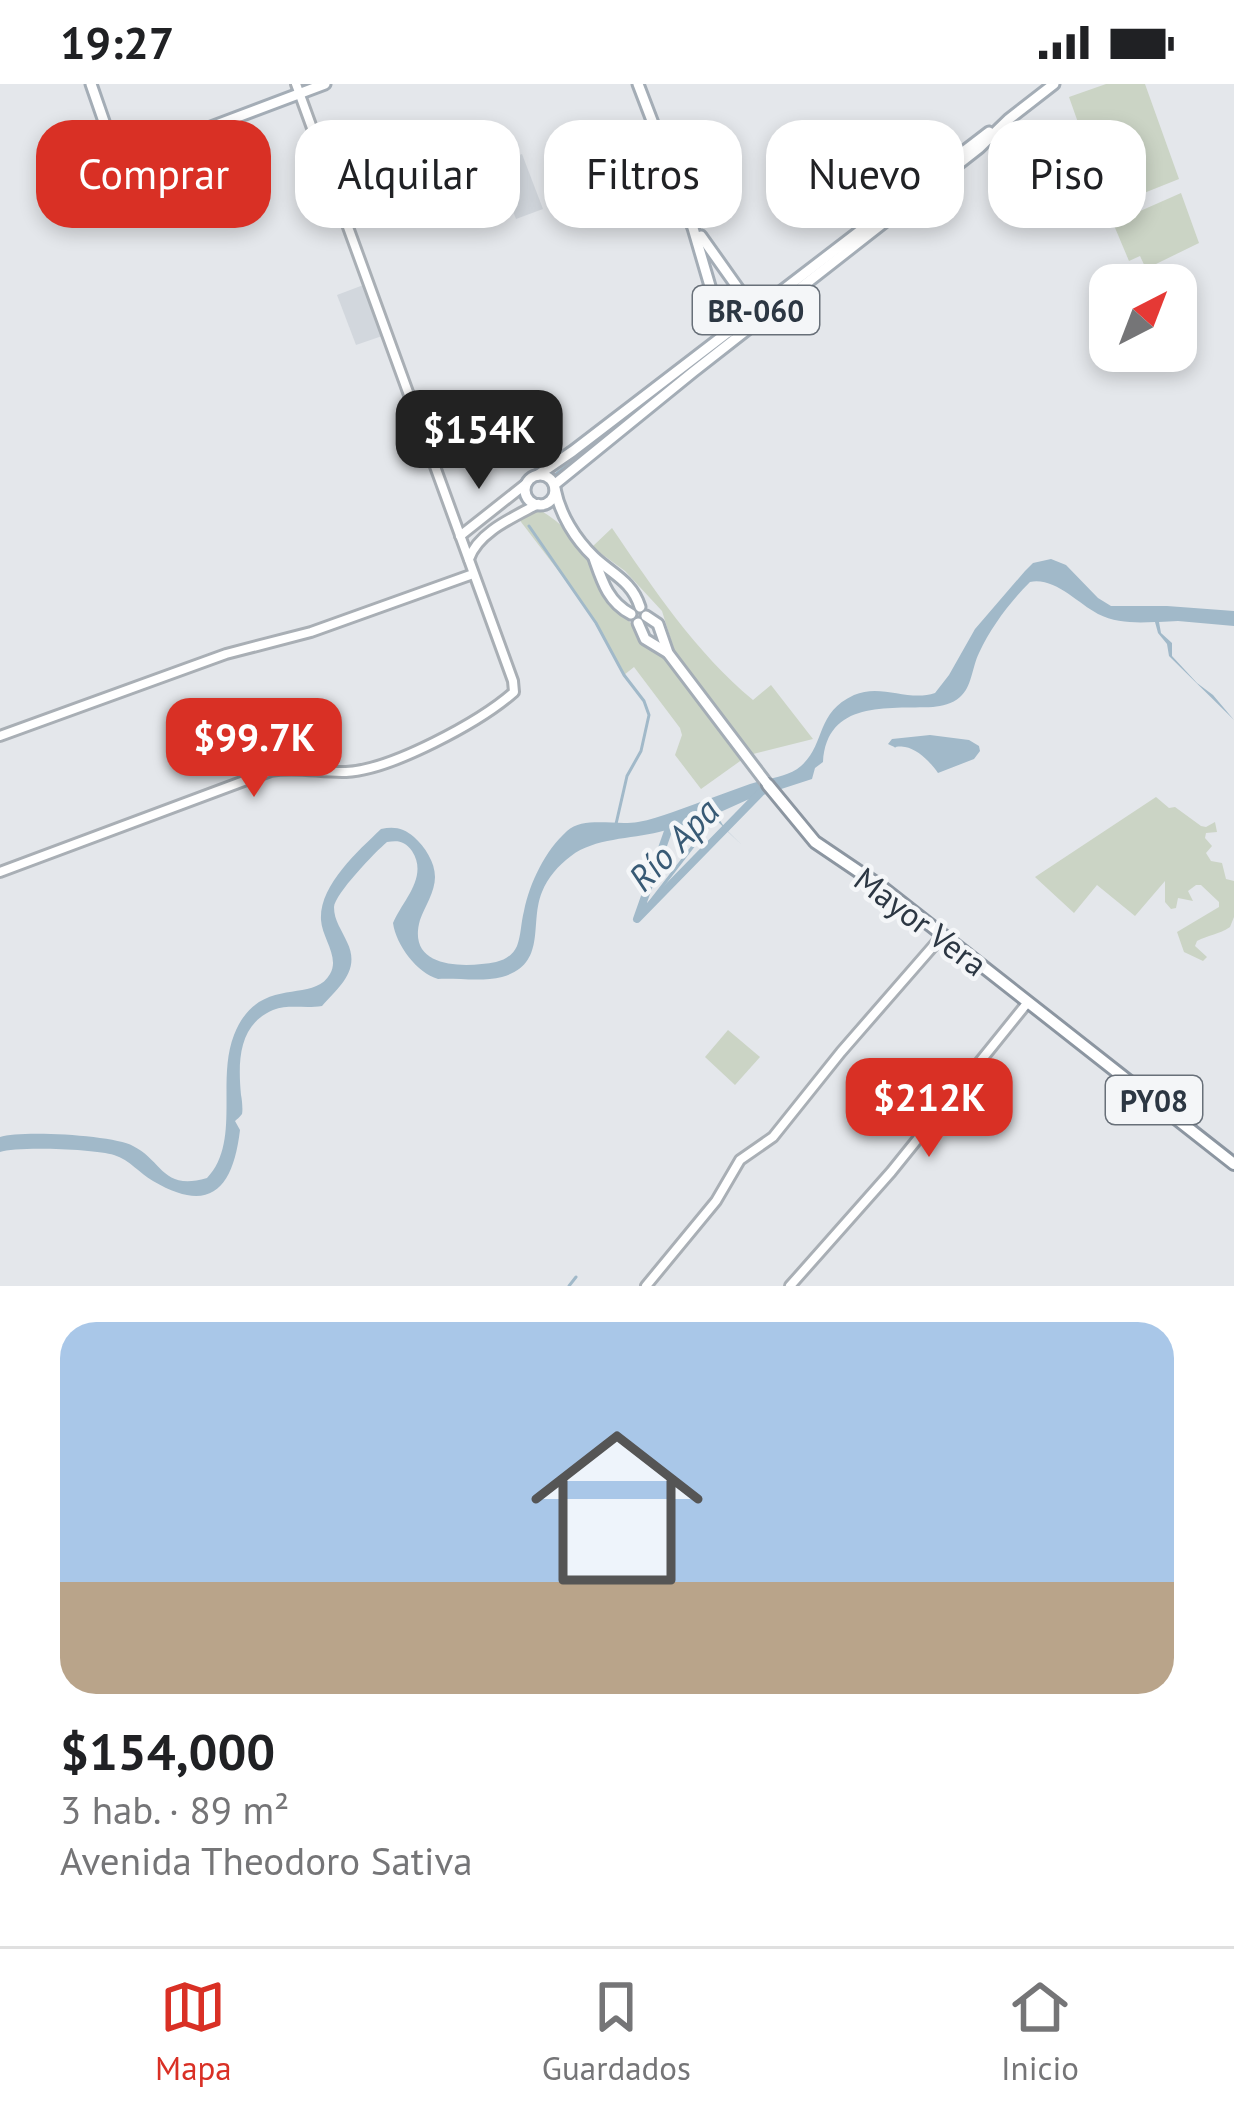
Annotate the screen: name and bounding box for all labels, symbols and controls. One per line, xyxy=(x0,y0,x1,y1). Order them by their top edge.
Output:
text: 19:27 xyxy=(60,13,174,71)
chip: Comprar xyxy=(36,120,271,228)
chip: Alquilar xyxy=(295,120,520,228)
chip: Filtros xyxy=(544,120,742,228)
chip: Nuevo xyxy=(766,120,964,228)
chip: Piso xyxy=(988,120,1146,228)
north arrow xyxy=(1089,264,1197,372)
map controls xyxy=(1089,264,1197,372)
road number: BR-060 xyxy=(693,286,819,334)
pin: $154K xyxy=(395,390,563,492)
text: $154K xyxy=(423,403,535,454)
pin: $99.7K xyxy=(156,698,352,800)
text: $99.7K xyxy=(193,711,315,762)
water label: Río Apa xyxy=(617,787,729,900)
street label: Mayor Vera xyxy=(846,857,996,985)
pin: $212K xyxy=(845,1058,1013,1160)
text: $212K xyxy=(873,1071,985,1122)
road number: PY08 xyxy=(1106,1076,1202,1124)
icon: home xyxy=(509,1400,725,1616)
text: $154,000 xyxy=(60,1718,275,1784)
text: 3 hab. · 89 m² xyxy=(60,1784,289,1835)
text: Avenida Theodoro Sativa xyxy=(60,1835,473,1886)
tab: Mapa xyxy=(155,1974,232,2089)
tab: Guardados xyxy=(542,1974,691,2089)
tab: Inicio xyxy=(1001,1974,1079,2089)

